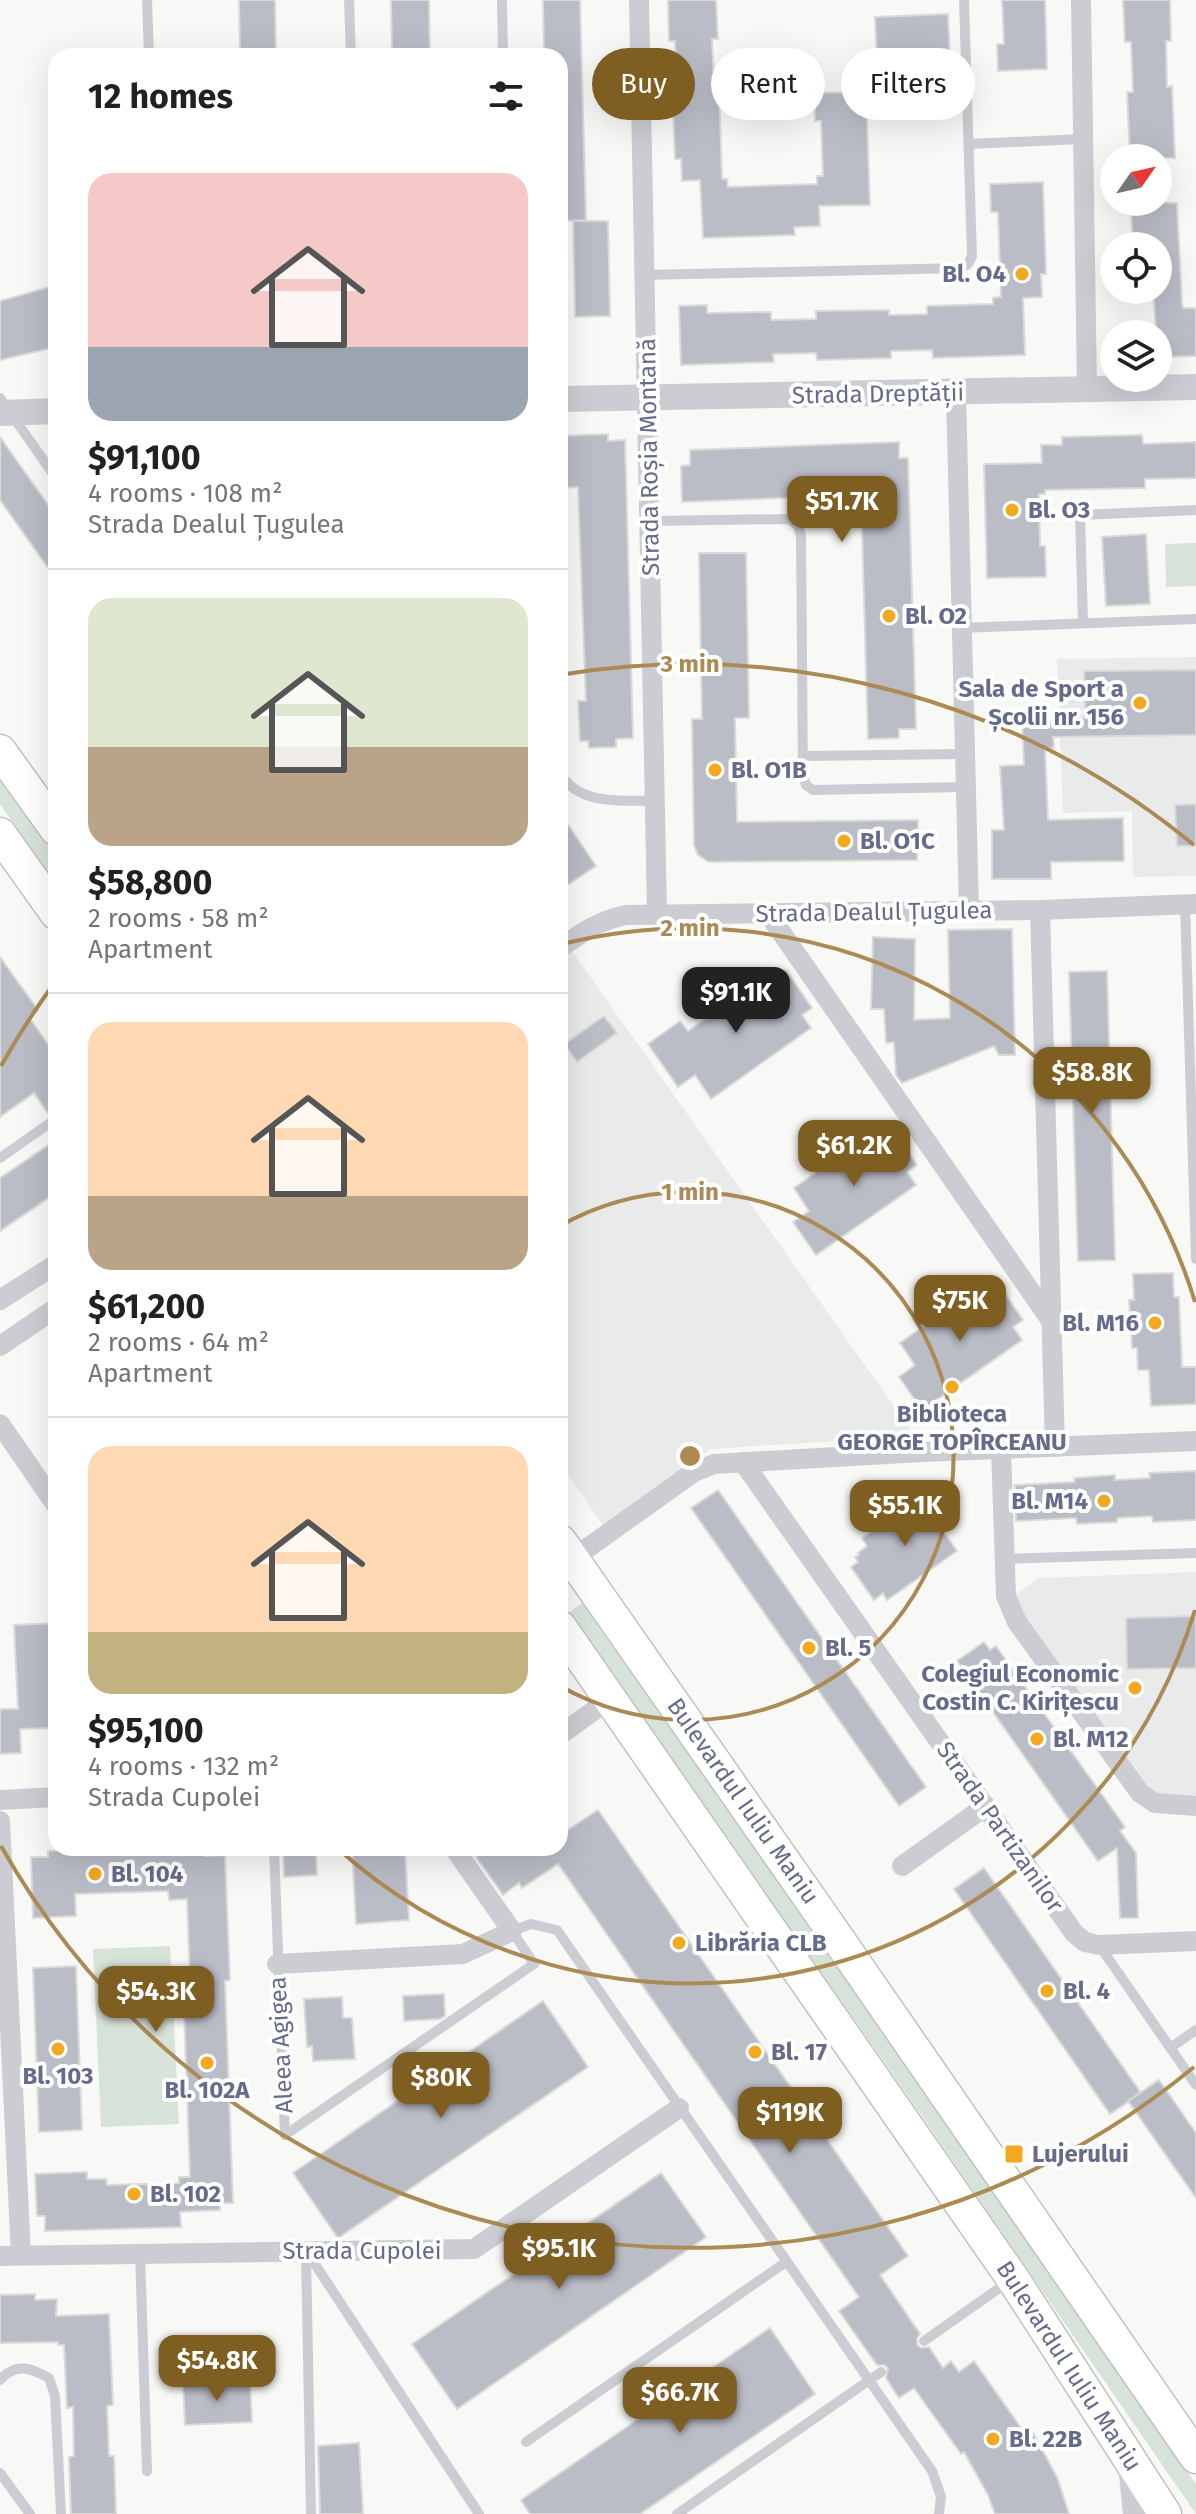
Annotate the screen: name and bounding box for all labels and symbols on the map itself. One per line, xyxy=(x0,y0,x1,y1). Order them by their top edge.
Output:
north arrow xyxy=(1100,144,1172,216)
place label: Bl. O4 xyxy=(942,260,1006,288)
marker: Bl. O4 xyxy=(1013,265,1031,283)
street label: Strada Roșia Montană xyxy=(633,338,666,576)
street label: Strada Dreptății xyxy=(792,379,964,410)
pin: $51.7K xyxy=(777,476,907,544)
place label: Bl. O3 xyxy=(1028,496,1090,524)
marker: Bl. O3 xyxy=(1003,501,1021,519)
place label: Bl. O2 xyxy=(905,602,967,630)
marker: Bl. O2 xyxy=(880,607,898,625)
text: 3 min xyxy=(659,650,720,678)
place label: Sala de Sport a Școlii nr. 156 xyxy=(958,675,1124,733)
marker: Sala de Sport a Școlii nr. 156 xyxy=(1131,694,1149,712)
place label: Bl. O1B xyxy=(731,756,807,784)
marker: Bl. O1B xyxy=(706,761,724,779)
place label: Bl. O1C xyxy=(860,827,935,855)
marker: Bl. O1C xyxy=(835,832,853,850)
street label: Strada Dealul Țugulea xyxy=(755,896,993,930)
text: 2 min xyxy=(661,914,720,942)
pin: $91.1K xyxy=(671,967,801,1035)
pin: $58.8K xyxy=(1027,1047,1157,1115)
pin: $61.2K xyxy=(789,1120,919,1188)
text: 1 min xyxy=(661,1178,719,1206)
pin: $75K xyxy=(913,1275,1007,1343)
place label: Bl. M16 xyxy=(1062,1309,1139,1337)
marker: Bl. M16 xyxy=(1146,1314,1164,1332)
marker: Biblioteca GEORGE TOPÎRCEANU xyxy=(943,1378,961,1396)
place label: Biblioteca GEORGE TOPÎRCEANU xyxy=(837,1400,1067,1456)
centre of rings xyxy=(676,1442,704,1470)
pin: $55.1K xyxy=(840,1480,970,1548)
place label: Bl. M14 xyxy=(1011,1487,1088,1515)
marker: Bl. M14 xyxy=(1095,1492,1113,1510)
place label: Bl. 5 xyxy=(825,1634,872,1662)
marker: Bl. 5 xyxy=(800,1639,818,1657)
place label: Colegiul Economic Costin C. Kirițescu xyxy=(921,1660,1119,1718)
marker: Colegiul Economic Costin C. Kirițescu xyxy=(1126,1679,1144,1697)
street label: Bulevardul Iuliu Maniu xyxy=(661,1693,825,1909)
place label: Bl. M12 xyxy=(1053,1725,1129,1753)
marker: Bl. M12 xyxy=(1028,1730,1046,1748)
street label: Strada Partizanilor xyxy=(931,1736,1070,1918)
place label: Bl. 104 xyxy=(111,1860,184,1888)
marker: Bl. 104 xyxy=(86,1865,104,1883)
place label: Librăria CLB xyxy=(695,1929,827,1957)
marker: Librăria CLB xyxy=(670,1934,688,1952)
pin: $54.3K xyxy=(91,1966,221,2034)
street label: Aleea Agigea xyxy=(263,1976,299,2114)
place label: Bl. 4 xyxy=(1063,1977,1111,2005)
marker: Bl. 4 xyxy=(1038,1982,1056,2000)
place label: Bl. 17 xyxy=(771,2038,827,2066)
marker: Bl. 103 xyxy=(49,2040,67,2058)
marker: Bl. 17 xyxy=(746,2043,764,2061)
pin: $80K xyxy=(394,2052,488,2120)
marker: Bl. 102A xyxy=(198,2054,216,2072)
place label: Bl. 103 xyxy=(23,2062,94,2090)
place label: Bl. 102A xyxy=(164,2076,250,2104)
pin: $119K xyxy=(734,2087,846,2155)
place label: Lujerului xyxy=(1032,2140,1129,2168)
marker: Lujerului xyxy=(1003,2143,1025,2165)
place label: Bl. 102 xyxy=(150,2180,221,2208)
marker: Bl. 102 xyxy=(125,2185,143,2203)
pin: $95.1K xyxy=(494,2223,624,2291)
street label: Strada Cupolei xyxy=(282,2237,442,2265)
street label: Bulevardul Iuliu Maniu xyxy=(991,2256,1147,2476)
pin: $54.8K xyxy=(152,2335,282,2403)
pin: $66.7K xyxy=(615,2367,745,2435)
place label: Bl. 22B xyxy=(1009,2425,1082,2453)
marker: Bl. 22B xyxy=(984,2430,1002,2448)

